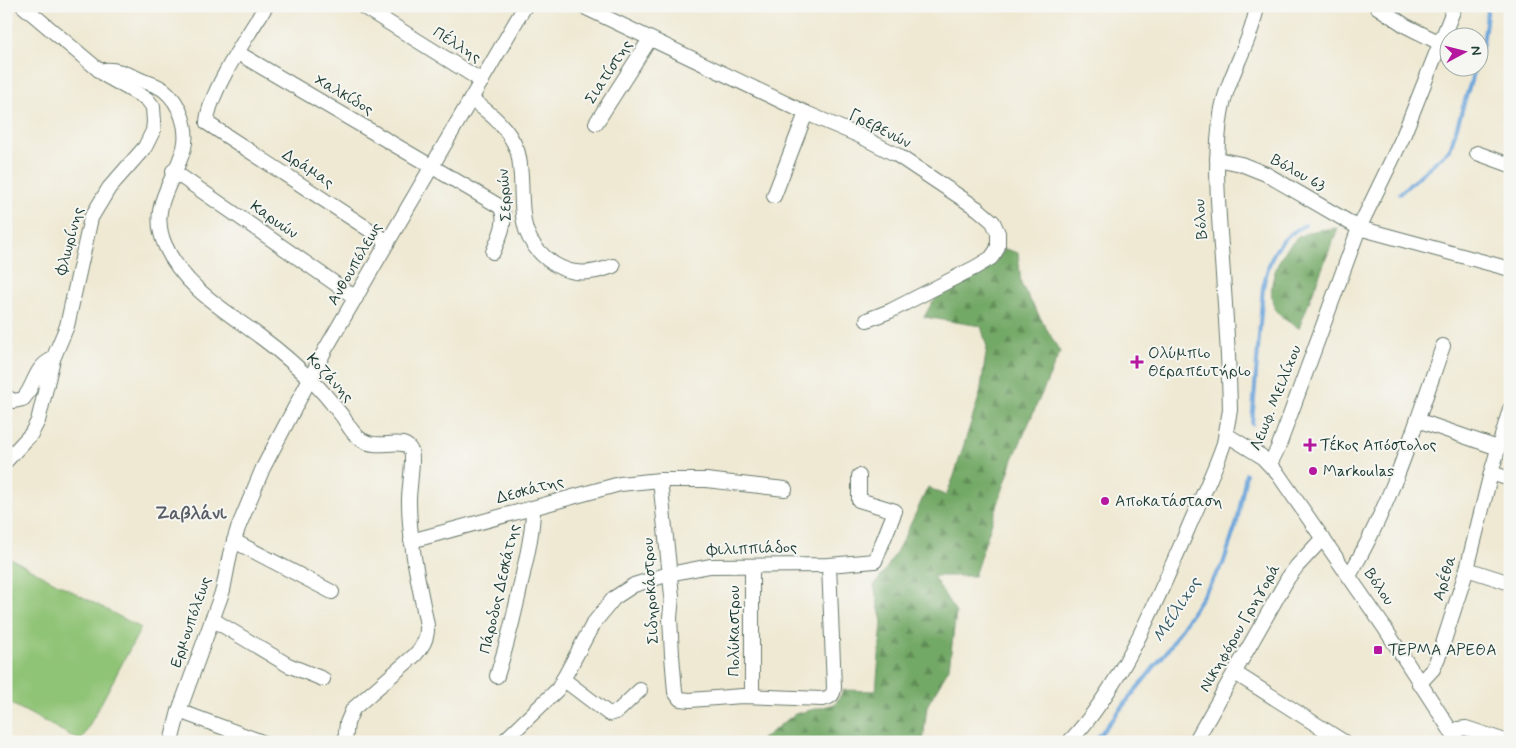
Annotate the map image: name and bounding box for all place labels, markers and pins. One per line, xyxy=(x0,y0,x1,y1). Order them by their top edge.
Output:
place label: Ολύμπιο Θεραπευτήριο xyxy=(1148,343,1251,382)
marker: Ολύμπιο Θεραπευτήριο xyxy=(1130,355,1144,369)
place label: Τέκος Απόστολος xyxy=(1320,434,1437,456)
marker: Τέκος Απόστολος xyxy=(1304,439,1316,451)
place label: Markoulas xyxy=(1323,461,1394,482)
marker: Markoulas xyxy=(1307,465,1319,477)
place label: Αποκατάσταση xyxy=(1115,491,1222,512)
marker: Αποκατάσταση xyxy=(1099,495,1111,507)
place label: ΤΕΡΜΑ ΑΡΕΘΑ xyxy=(1388,640,1497,661)
marker: ΤΕΡΜΑ ΑΡΕΘΑ xyxy=(1372,644,1384,656)

